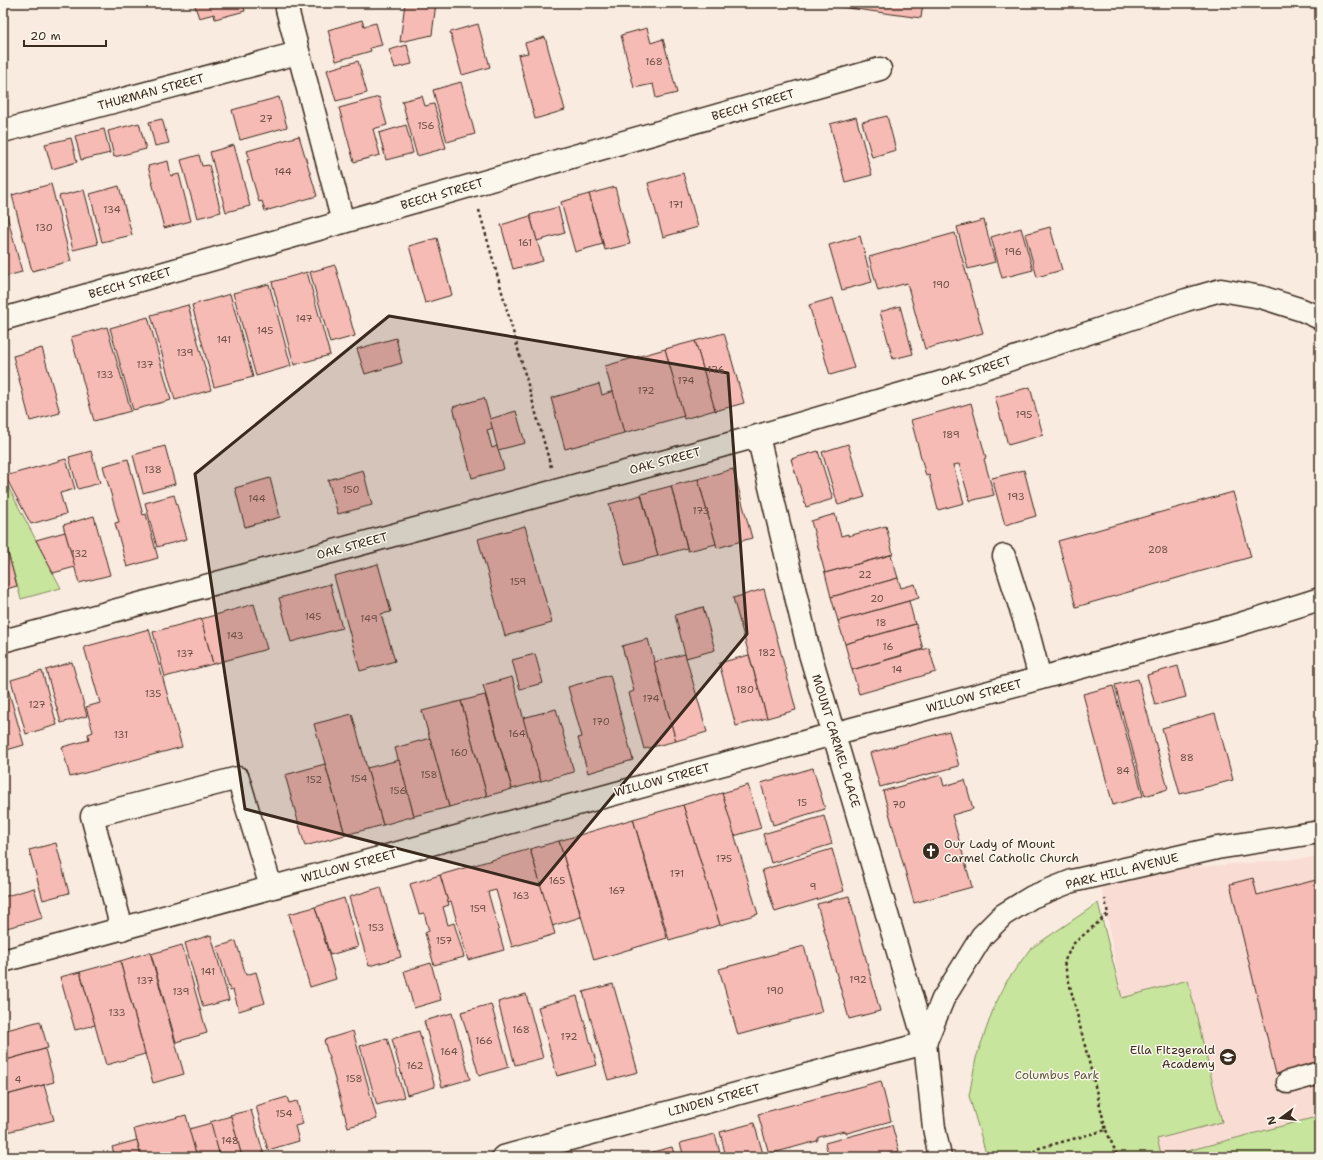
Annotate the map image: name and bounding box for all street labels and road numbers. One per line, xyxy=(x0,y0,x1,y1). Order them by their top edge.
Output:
street label: THURMAN STREET xyxy=(96,70,207,114)
street label: BEECH STREET xyxy=(710,85,797,124)
street label: BEECH STREET xyxy=(399,174,486,213)
street label: BEECH STREET xyxy=(87,263,174,302)
street label: OAK STREET xyxy=(939,352,1014,390)
street label: OAK STREET xyxy=(628,444,703,478)
street label: OAK STREET xyxy=(315,529,390,563)
street label: MOUNT CARMEL PLACE xyxy=(808,672,864,810)
street label: WILLOW STREET xyxy=(924,675,1024,716)
street label: WILLOW STREET xyxy=(612,759,712,800)
street label: WILLOW STREET xyxy=(299,845,399,886)
street label: PARK HILL AVENUE xyxy=(1064,849,1180,893)
street label: LINDEN STREET xyxy=(666,1080,762,1120)

